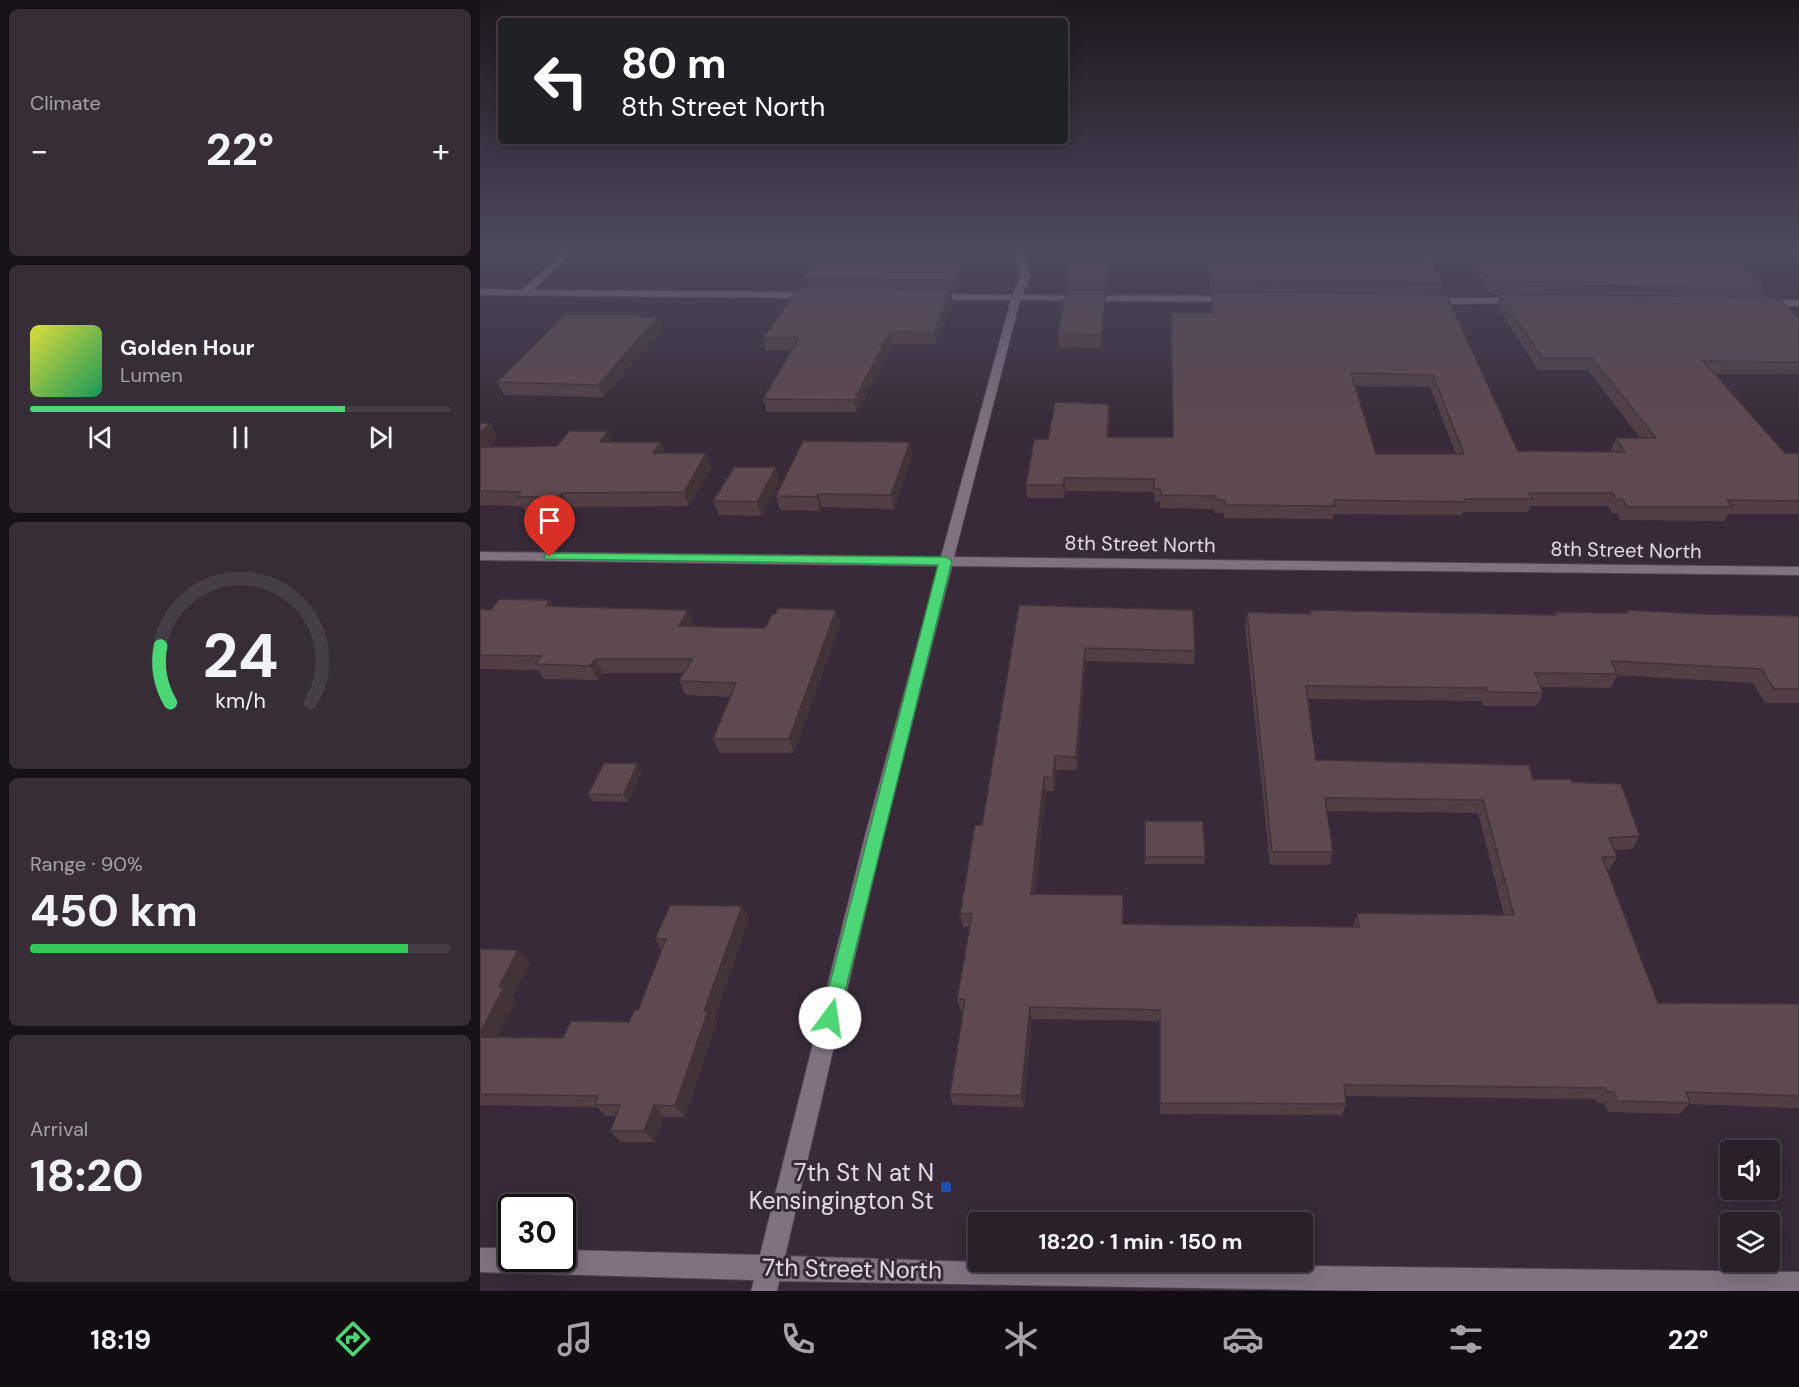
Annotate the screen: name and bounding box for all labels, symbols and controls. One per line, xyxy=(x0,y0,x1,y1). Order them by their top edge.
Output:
text: 80 m xyxy=(621,36,727,91)
icon: left xyxy=(522,42,600,120)
text: 8th Street North xyxy=(621,89,825,124)
text: Climate xyxy=(30,90,101,116)
text: 22° xyxy=(206,120,274,179)
text: − xyxy=(30,129,48,172)
text: + xyxy=(432,129,450,172)
text: Golden Hour xyxy=(120,333,255,362)
text: Lumen xyxy=(120,362,183,388)
icon: previous xyxy=(84,421,117,454)
icon: pause xyxy=(224,421,257,454)
icon: next xyxy=(364,421,397,454)
pin xyxy=(524,495,575,557)
icon: arrive xyxy=(533,504,566,537)
street label: 8th Street North xyxy=(1064,530,1216,558)
street label: 8th Street North xyxy=(1550,536,1702,564)
text: 24 xyxy=(202,615,278,696)
text: km/h xyxy=(215,687,265,715)
text: Range · 90% xyxy=(30,851,143,877)
text: 450 km xyxy=(30,881,198,940)
position arrow xyxy=(798,986,862,1050)
text: Arrival xyxy=(30,1116,88,1142)
map controls xyxy=(1720,1140,1780,1272)
button: sound xyxy=(1720,1140,1780,1200)
text: 18:20 xyxy=(30,1146,144,1205)
place label: 7th St N at N Kensingington St xyxy=(749,1157,934,1216)
marker: 7th St N at N Kensingington St xyxy=(939,1180,953,1194)
speed limit sign: 30 xyxy=(498,1194,576,1272)
button: layers xyxy=(1720,1212,1780,1272)
text: 18:20 · 1 min · 150 m xyxy=(1039,1227,1242,1256)
street label: 7th Street North xyxy=(762,1251,942,1286)
icon: directions xyxy=(332,1318,374,1360)
icon: music xyxy=(554,1318,596,1360)
icon: phone xyxy=(777,1318,819,1360)
icon: climate xyxy=(1000,1318,1042,1360)
icon: car xyxy=(1222,1318,1264,1360)
icon: filters xyxy=(1445,1318,1487,1360)
text: 18:19 xyxy=(90,1322,151,1357)
text: 22° xyxy=(1668,1322,1709,1357)

